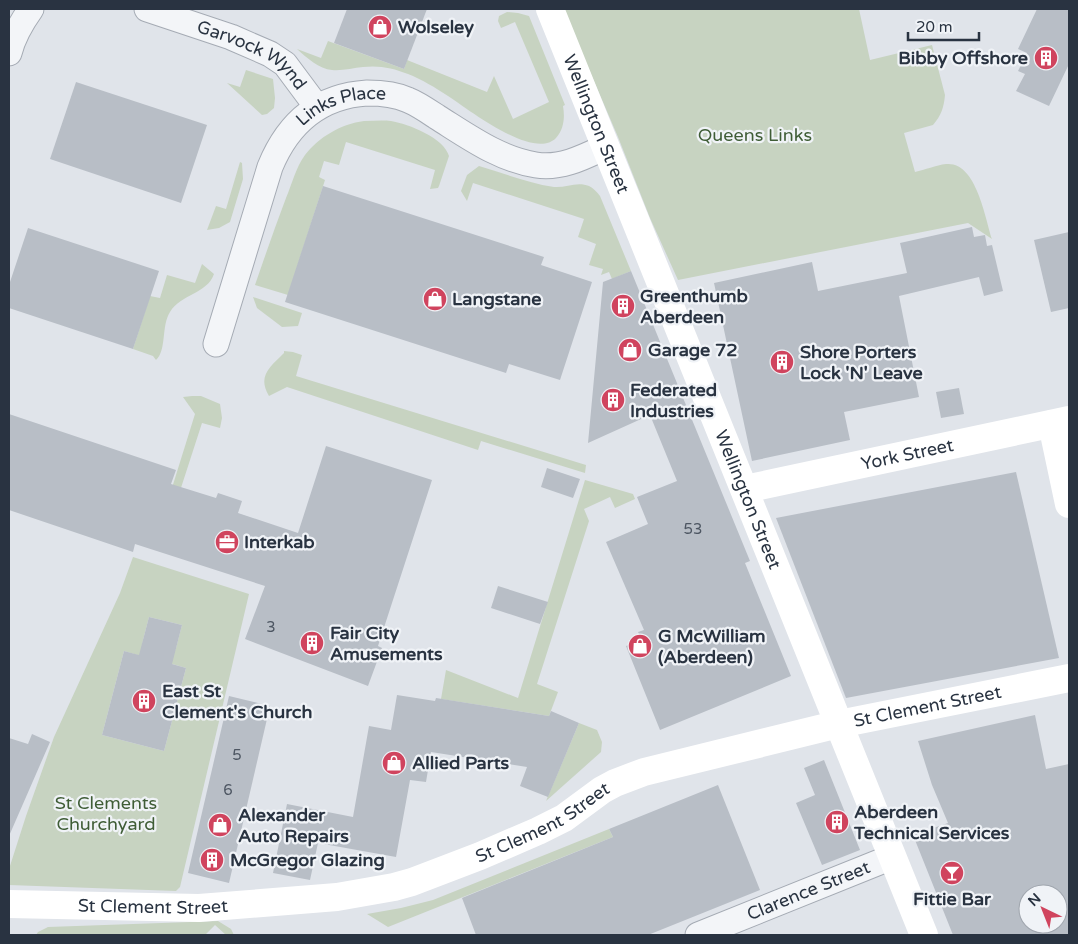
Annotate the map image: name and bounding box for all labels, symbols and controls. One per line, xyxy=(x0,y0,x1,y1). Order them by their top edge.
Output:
scale bar xyxy=(908,10,979,42)
shop icon: Wolseley xyxy=(367,14,393,40)
street label: Garvock Wynd xyxy=(194,15,311,94)
place label: Wolseley xyxy=(398,16,474,38)
text: 20 m xyxy=(916,18,953,36)
building icon: Bibby Offshore xyxy=(1033,45,1059,71)
place label: Bibby Offshore xyxy=(898,47,1028,69)
street label: Wellington Street xyxy=(558,51,634,197)
street label: Links Place xyxy=(291,82,387,130)
park label: Queens Links xyxy=(698,124,812,146)
place label: Greenthumb Aberdeen xyxy=(640,285,748,328)
shop icon: Langstane xyxy=(422,286,448,312)
place label: Langstane xyxy=(452,288,542,310)
building icon: Greenthumb Aberdeen xyxy=(610,293,636,319)
shop icon: Garage 72 xyxy=(617,337,643,363)
place label: Garage 72 xyxy=(648,339,738,361)
place label: Shore Porters Lock 'N' Leave xyxy=(800,341,923,384)
building icon: Shore Porters Lock 'N' Leave xyxy=(769,349,795,375)
place label: Federated Industries xyxy=(630,379,717,422)
building icon: Federated Industries xyxy=(600,387,626,413)
street label: Wellington Street xyxy=(710,427,786,572)
street label: York Street xyxy=(859,434,956,475)
house number: 53 xyxy=(684,520,702,538)
office icon: Interkab xyxy=(214,529,240,555)
place label: Interkab xyxy=(244,531,315,553)
house number: 3 xyxy=(266,618,276,636)
place label: Fair City Amusements xyxy=(330,622,443,665)
place label: G McWilliam (Aberdeen) xyxy=(658,625,766,668)
building icon: Fair City Amusements xyxy=(299,630,325,656)
shop icon: G McWilliam (Aberdeen) xyxy=(627,633,653,659)
place label: East St Clement's Church xyxy=(162,680,312,723)
street label: St Clement Street xyxy=(852,681,1003,732)
building icon: East St Clement's Church xyxy=(131,688,157,714)
house number: 5 xyxy=(232,746,242,764)
shop icon: Allied Parts xyxy=(381,750,407,776)
place label: Allied Parts xyxy=(412,752,510,774)
street label: St Clement Street xyxy=(472,777,613,868)
house number: 6 xyxy=(223,781,233,799)
park label: St Clements Churchyard xyxy=(55,792,157,835)
place label: Aberdeen Technical Services xyxy=(853,801,1010,844)
place label: Alexander Auto Repairs xyxy=(238,804,349,847)
building icon: Aberdeen Technical Services xyxy=(824,809,850,835)
shop icon: Alexander Auto Repairs xyxy=(207,812,233,838)
building icon: McGregor Glazing xyxy=(199,847,225,873)
place label: McGregor Glazing xyxy=(230,849,385,871)
street label: Clarence Street xyxy=(744,856,873,925)
bar icon: Fittie Bar xyxy=(939,860,965,886)
north arrow xyxy=(1018,884,1068,934)
place label: Fittie Bar xyxy=(913,888,992,910)
text: N xyxy=(1025,890,1044,910)
street label: St Clement Street xyxy=(78,894,229,919)

